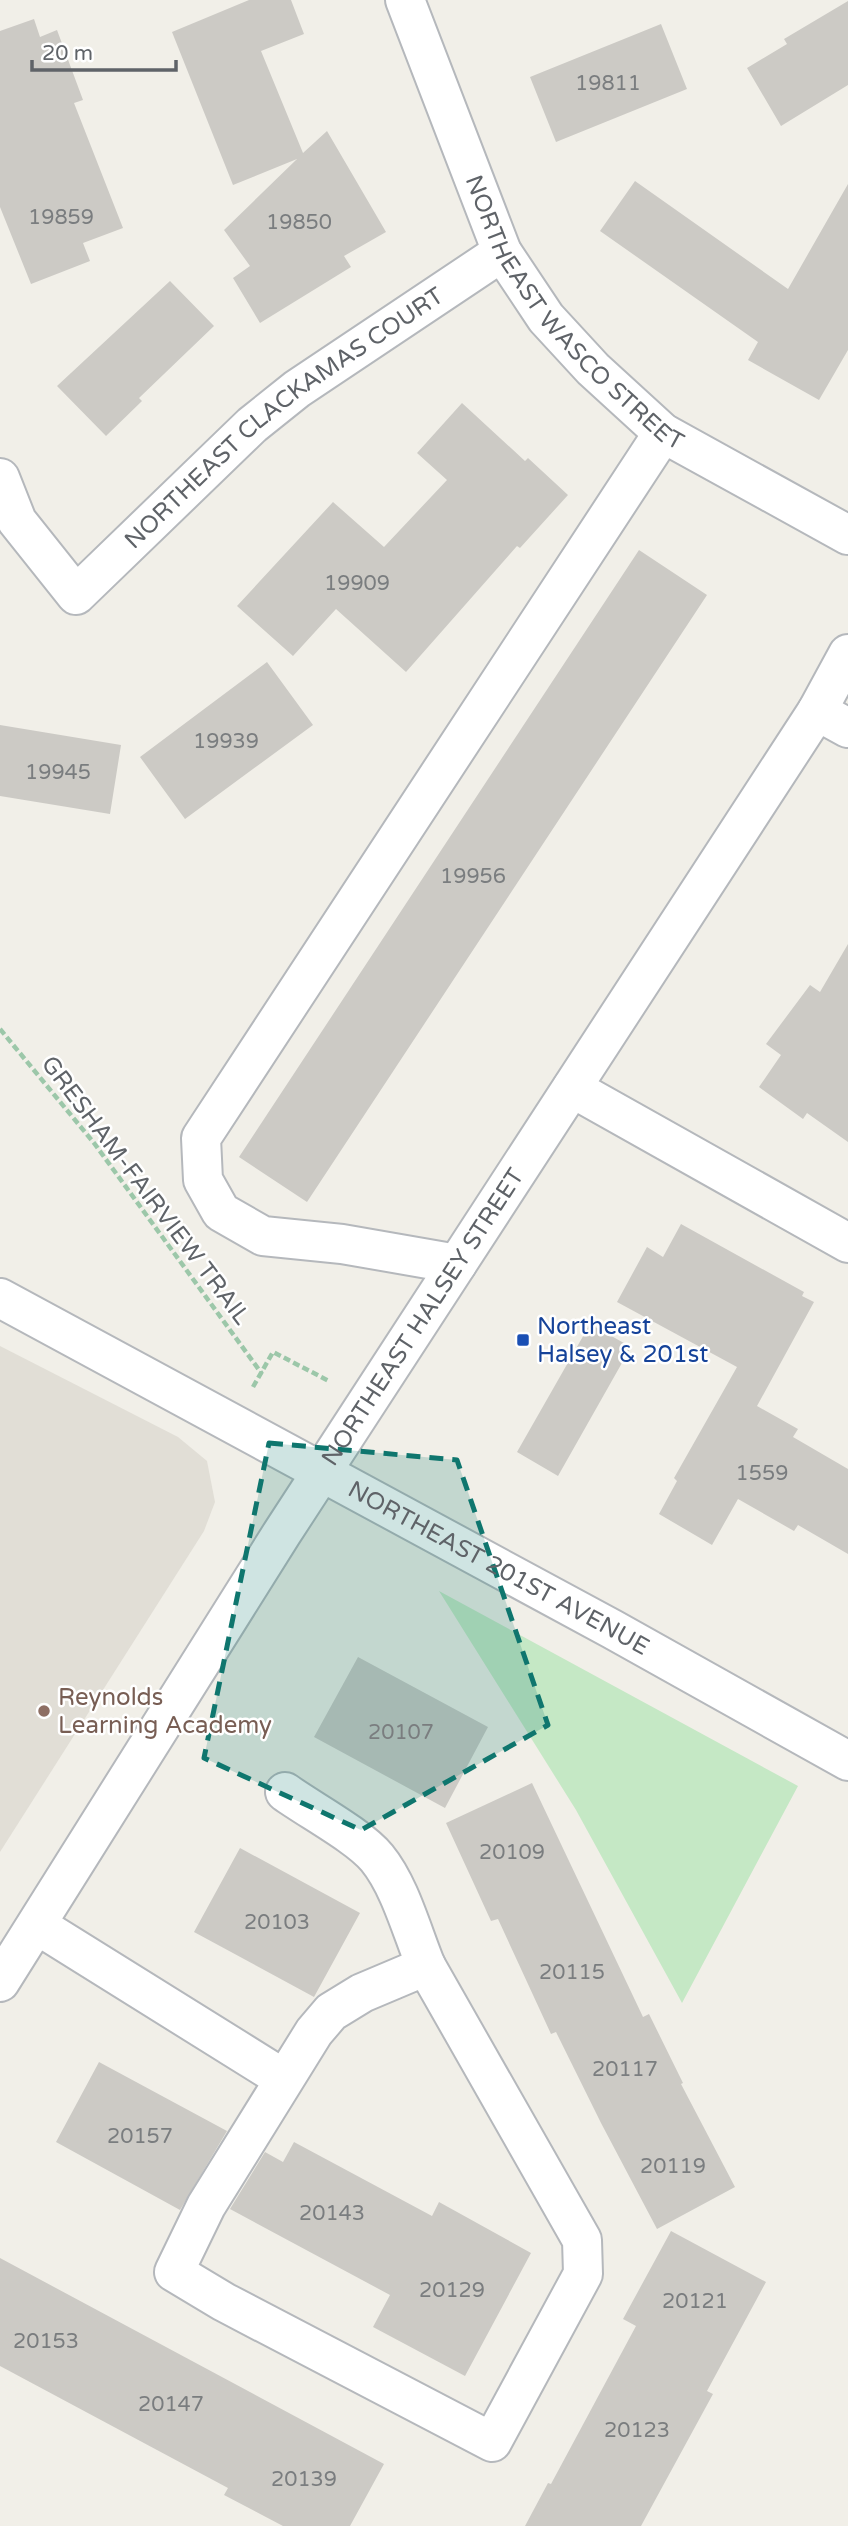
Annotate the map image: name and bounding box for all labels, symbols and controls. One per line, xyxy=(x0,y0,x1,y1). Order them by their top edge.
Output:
scale bar xyxy=(32,28,175,72)
text: 20 m xyxy=(42,41,93,66)
house number: 19811 xyxy=(575,71,641,96)
street label: NORTHEAST WASCO STREET xyxy=(459,171,689,457)
house number: 19859 xyxy=(28,205,94,230)
house number: 19850 xyxy=(266,210,332,235)
street label: NORTHEAST CLACKAMAS COURT xyxy=(119,281,449,555)
house number: 19909 xyxy=(324,571,390,596)
house number: 19939 xyxy=(193,729,259,754)
house number: 19945 xyxy=(25,760,91,785)
house number: 19956 xyxy=(440,864,506,889)
street label: GRESHAM-FAIRVIEW TRAIL xyxy=(35,1050,256,1331)
street label: NORTHEAST HALSEY STREET xyxy=(316,1163,531,1471)
place label: Northeast Halsey & 201st xyxy=(537,1312,708,1369)
marker: Northeast Halsey & 201st xyxy=(515,1332,531,1348)
house number: 1559 xyxy=(736,1461,788,1486)
street label: NORTHEAST 201ST AVENUE xyxy=(343,1475,654,1662)
place label: Reynolds Learning Academy xyxy=(58,1683,272,1740)
marker: Reynolds Learning Academy xyxy=(36,1703,52,1719)
house number: 20107 xyxy=(368,1720,434,1745)
house number: 20109 xyxy=(479,1840,545,1865)
house number: 20103 xyxy=(244,1910,310,1935)
house number: 20115 xyxy=(539,1960,605,1985)
house number: 20117 xyxy=(592,2057,658,2082)
house number: 20157 xyxy=(107,2124,173,2149)
house number: 20119 xyxy=(640,2154,706,2179)
house number: 20143 xyxy=(299,2201,365,2226)
house number: 20129 xyxy=(419,2278,485,2303)
house number: 20121 xyxy=(662,2289,728,2314)
house number: 20153 xyxy=(13,2329,79,2354)
house number: 20147 xyxy=(138,2392,204,2417)
house number: 20123 xyxy=(604,2418,670,2443)
house number: 20139 xyxy=(271,2467,337,2492)

